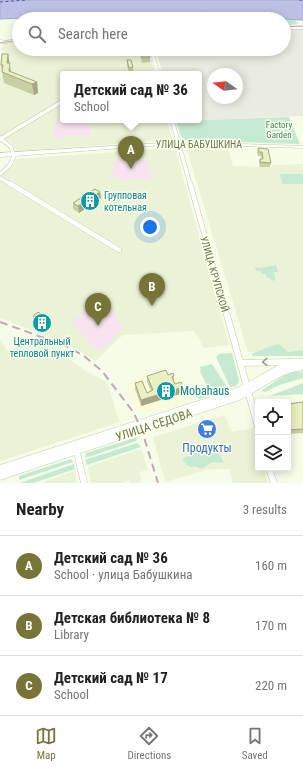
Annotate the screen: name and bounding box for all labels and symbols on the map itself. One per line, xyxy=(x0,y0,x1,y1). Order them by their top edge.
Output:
north arrow xyxy=(207,68,243,104)
park label: Factory Garden xyxy=(266,120,292,140)
pin: A xyxy=(118,136,144,169)
street label: УЛИЦА БАБУШКИНА xyxy=(156,139,242,150)
building icon: Групповая котельная xyxy=(79,190,101,212)
place label: Групповая котельная xyxy=(104,190,147,213)
your location xyxy=(140,217,160,237)
street label: УЛИЦА КРУПСКОЙ xyxy=(198,235,232,313)
pin: B xyxy=(139,273,165,306)
pin: C xyxy=(85,293,111,326)
building icon: Центральный тепловой пункт xyxy=(31,312,53,334)
place label: Центральный тепловой пункт xyxy=(10,336,74,359)
one-way arrow xyxy=(262,358,268,366)
building icon: Mobahaus xyxy=(155,380,177,402)
place label: Mobahaus xyxy=(180,384,230,398)
street label: УЛИЦА СЕДОВА xyxy=(114,406,194,444)
supermarket icon: Продукты xyxy=(196,418,218,440)
place label: Продукты xyxy=(182,441,232,455)

